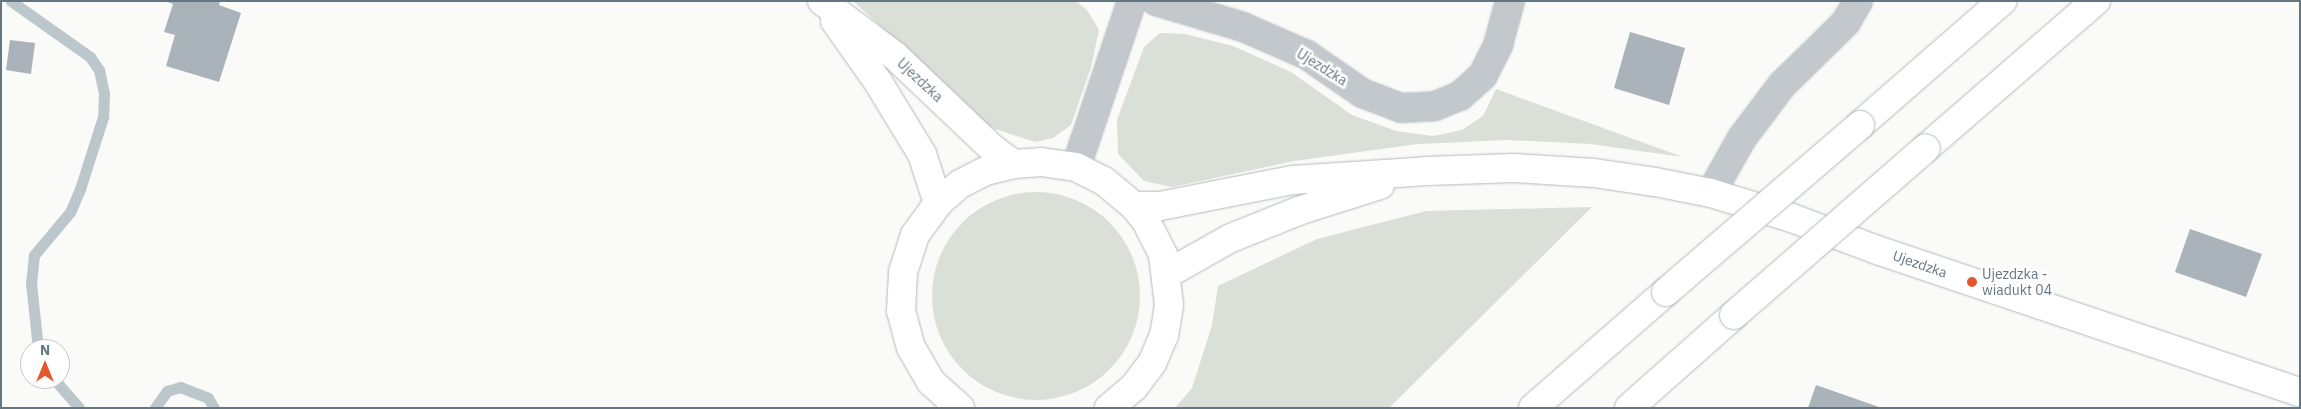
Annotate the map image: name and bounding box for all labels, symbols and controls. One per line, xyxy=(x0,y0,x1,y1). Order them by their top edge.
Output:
street label: Ujezdzka xyxy=(1294,45,1350,89)
street label: Ujezdzka xyxy=(894,55,946,105)
street label: Ujezdzka xyxy=(1891,247,1949,281)
place label: Ujezdzka - wiadukt 04 xyxy=(1982,266,2052,298)
marker: Ujezdzka - wiadukt 04 xyxy=(1966,276,1978,288)
north arrow xyxy=(20,339,70,389)
text: N xyxy=(40,341,50,359)

